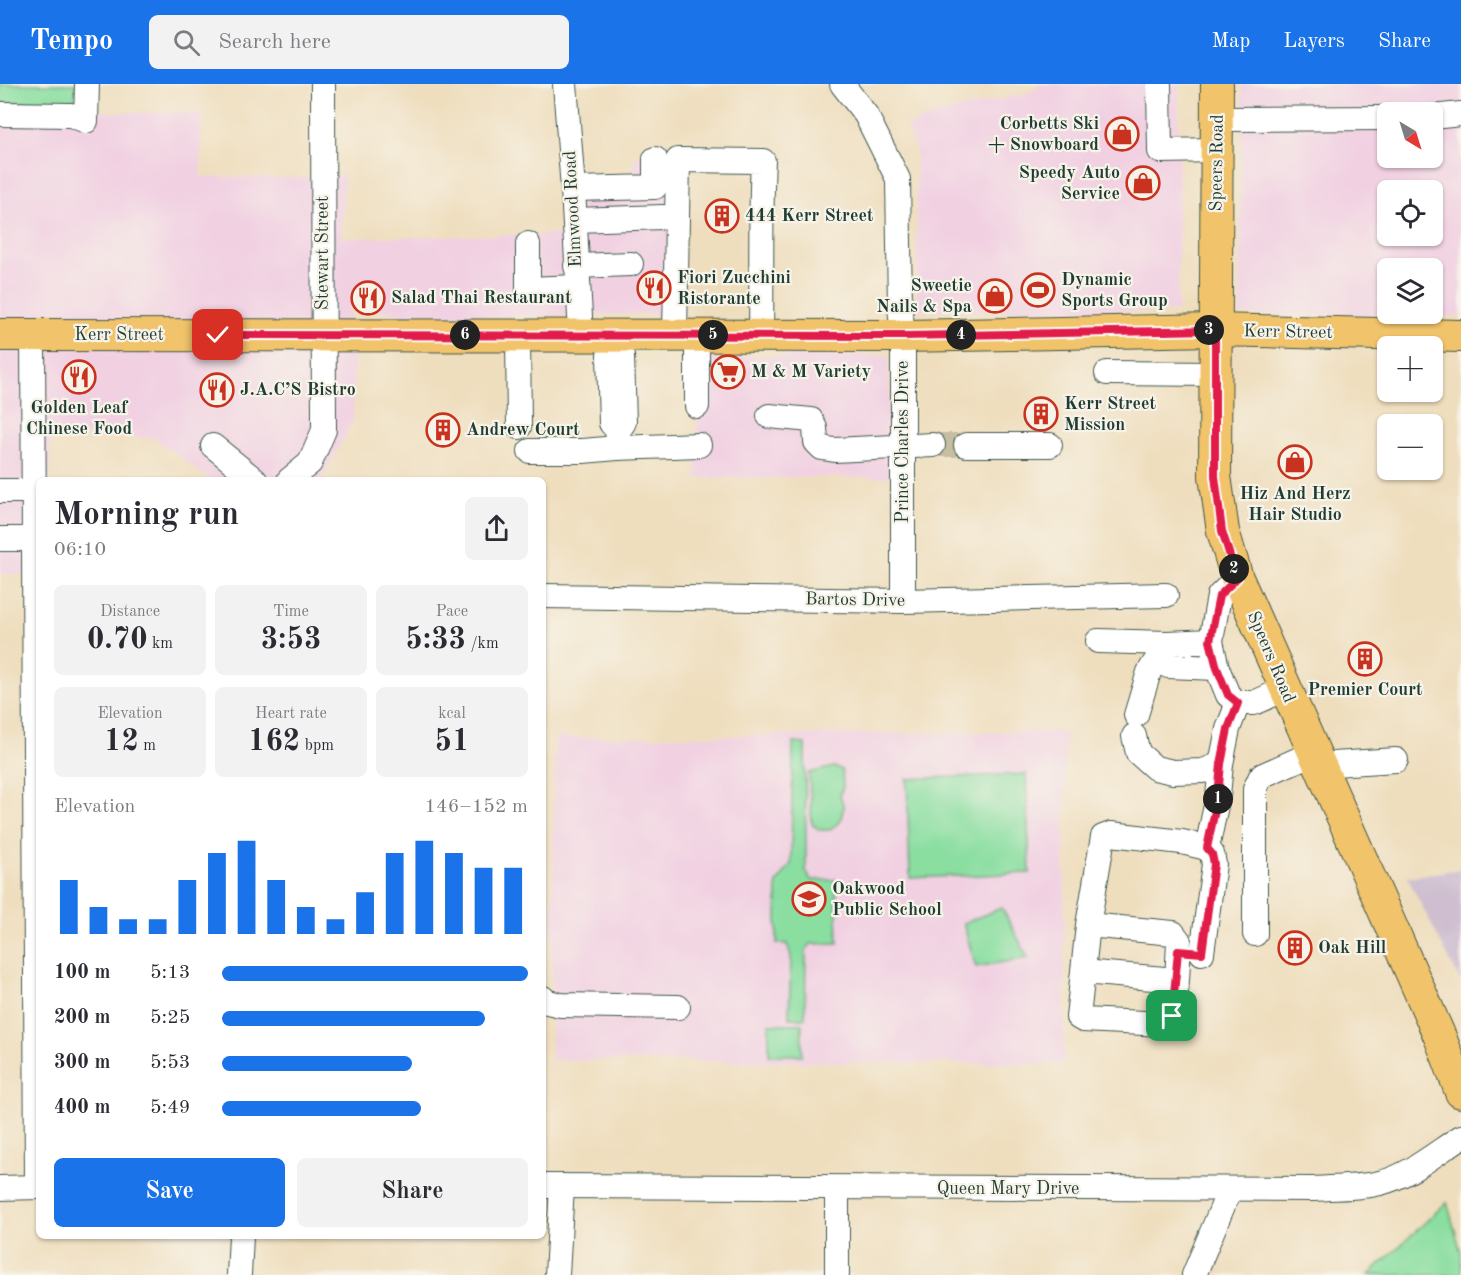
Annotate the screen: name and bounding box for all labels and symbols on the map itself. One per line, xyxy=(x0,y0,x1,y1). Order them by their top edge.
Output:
north arrow xyxy=(1377,102,1443,168)
street label: Speers Road xyxy=(1207,114,1227,212)
place label: Corbetts Ski + Snowboard xyxy=(988,115,1099,154)
shop icon: Corbetts Ski + Snowboard xyxy=(1104,116,1140,152)
street label: Elmwood Road xyxy=(561,150,585,268)
place label: Speedy Auto Service xyxy=(1019,164,1120,203)
shop icon: Speedy Auto Service xyxy=(1125,165,1161,201)
street label: Stewart Street xyxy=(314,196,332,310)
building icon: 444 Kerr Street xyxy=(704,198,740,234)
place label: 444 Kerr Street xyxy=(745,207,874,225)
place label: Fiori Zucchini Ristorante xyxy=(677,269,791,308)
restaurant icon: Fiori Zucchini Ristorante xyxy=(636,270,672,306)
place label: Dynamic Sports Group xyxy=(1061,271,1168,310)
sports icon: Dynamic Sports Group xyxy=(1020,272,1056,308)
place label: Sweetie Nails & Spa xyxy=(876,277,972,316)
shop icon: Sweetie Nails & Spa xyxy=(977,278,1013,314)
restaurant icon: Salad Thai Restaurant xyxy=(350,280,386,316)
place label: Salad Thai Restaurant xyxy=(391,289,572,307)
pin xyxy=(192,309,243,360)
pin: 3 xyxy=(1194,315,1224,345)
pin: 6 xyxy=(450,320,480,350)
pin: 5 xyxy=(698,320,728,350)
pin: 4 xyxy=(946,320,976,350)
street label: Kerr Street xyxy=(1243,322,1333,342)
street label: Kerr Street xyxy=(74,326,164,344)
supermarket icon: M & M Variety xyxy=(710,354,746,390)
restaurant icon: Golden Leaf Chinese Food xyxy=(61,359,97,395)
street label: Prince Charles Drive xyxy=(894,361,912,523)
place label: M & M Variety xyxy=(751,363,871,381)
restaurant icon: J.A.C’S Bistro xyxy=(199,372,235,408)
place label: J.A.C’S Bistro xyxy=(240,381,356,399)
place label: Kerr Street Mission xyxy=(1064,395,1157,434)
building icon: Kerr Street Mission xyxy=(1023,396,1059,432)
place label: Golden Leaf Chinese Food xyxy=(26,399,132,438)
building icon: Andrew Court xyxy=(425,412,461,448)
place label: Andrew Court xyxy=(466,421,580,439)
shop icon: Hiz And Herz Hair Studio xyxy=(1277,444,1313,480)
place label: Hiz And Herz Hair Studio xyxy=(1239,485,1351,524)
pin: 2 xyxy=(1219,554,1249,584)
street label: Bartos Drive xyxy=(805,590,905,610)
street label: Speers Road xyxy=(1244,609,1298,705)
building icon: Premier Court xyxy=(1347,641,1383,677)
place label: Premier Court xyxy=(1307,681,1423,699)
pin: 1 xyxy=(1203,784,1233,814)
place label: Oakwood Public School xyxy=(832,880,942,919)
school or university icon: Oakwood Public School xyxy=(791,881,827,917)
building icon: Oak Hill xyxy=(1277,930,1313,966)
place label: Oak Hill xyxy=(1318,939,1387,957)
pin xyxy=(1146,990,1197,1041)
street label: Queen Mary Drive xyxy=(937,1180,1079,1198)

